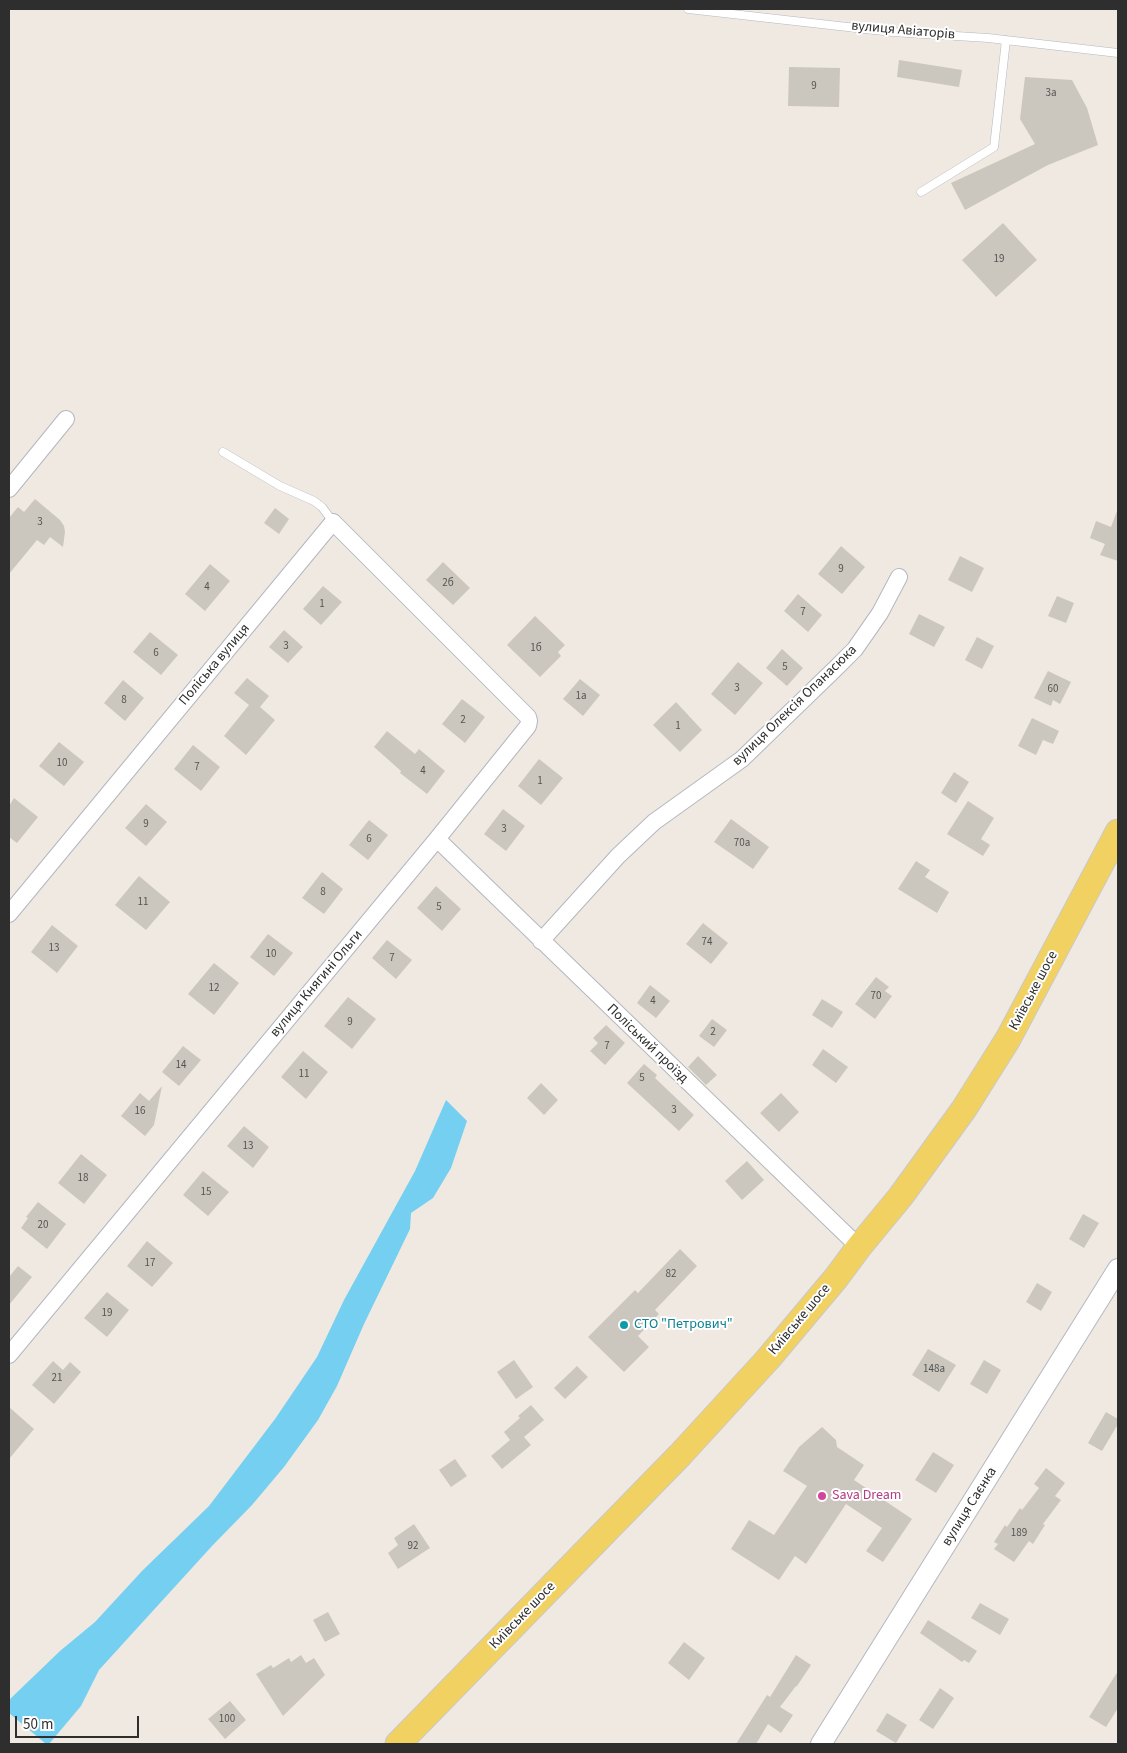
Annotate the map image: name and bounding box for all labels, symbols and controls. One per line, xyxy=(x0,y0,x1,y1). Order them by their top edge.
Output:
street label: вулиця Авіаторів xyxy=(851,18,955,44)
house number: 9 xyxy=(811,80,817,94)
house number: 3а xyxy=(1045,87,1057,101)
house number: 19 xyxy=(994,253,1004,267)
house number: 3 xyxy=(37,516,43,530)
house number: 9 xyxy=(838,563,844,577)
house number: 2б xyxy=(442,577,454,591)
house number: 4 xyxy=(204,581,210,595)
house number: 1 xyxy=(319,598,325,612)
house number: 7 xyxy=(800,606,806,620)
street label: Поліська вулиця xyxy=(176,621,254,709)
house number: 3 xyxy=(283,640,289,654)
house number: 1б xyxy=(530,642,542,656)
street label: вулиця Олексія Опанасюка xyxy=(729,642,861,770)
house number: 6 xyxy=(153,647,159,661)
house number: 5 xyxy=(782,661,788,675)
house number: 3 xyxy=(734,682,740,696)
house number: 60 xyxy=(1048,683,1058,697)
house number: 1а xyxy=(575,690,587,704)
house number: 8 xyxy=(121,694,127,708)
house number: 2 xyxy=(460,714,466,728)
house number: 1 xyxy=(675,720,681,734)
house number: 10 xyxy=(57,757,67,771)
house number: 7 xyxy=(194,761,200,775)
house number: 4 xyxy=(420,765,426,779)
house number: 1 xyxy=(537,775,543,789)
house number: 9 xyxy=(143,818,149,832)
house number: 3 xyxy=(501,823,507,837)
house number: 6 xyxy=(366,833,372,847)
house number: 70а xyxy=(734,837,750,851)
house number: 8 xyxy=(320,886,326,900)
house number: 11 xyxy=(138,896,148,910)
house number: 5 xyxy=(436,901,442,915)
street label: вулиця Княгині Ольги xyxy=(267,927,367,1041)
house number: 74 xyxy=(702,936,712,950)
house number: 13 xyxy=(49,942,59,956)
house number: 10 xyxy=(266,948,276,962)
street label: Київське шосе xyxy=(1006,948,1062,1034)
house number: 7 xyxy=(389,952,395,966)
house number: 12 xyxy=(209,982,219,996)
house number: 70 xyxy=(871,990,881,1004)
house number: 4 xyxy=(650,995,656,1009)
street label: Поліський проїзд xyxy=(603,1001,691,1087)
house number: 9 xyxy=(347,1016,353,1030)
house number: 2 xyxy=(710,1026,716,1040)
house number: 7 xyxy=(604,1040,610,1054)
house number: 14 xyxy=(176,1059,186,1073)
house number: 11 xyxy=(299,1068,309,1082)
house number: 5 xyxy=(639,1072,645,1086)
house number: 3 xyxy=(671,1104,677,1118)
house number: 16 xyxy=(135,1105,145,1119)
house number: 13 xyxy=(243,1140,253,1154)
house number: 18 xyxy=(78,1172,88,1186)
house number: 15 xyxy=(201,1186,211,1200)
house number: 20 xyxy=(38,1219,48,1233)
house number: 17 xyxy=(145,1257,155,1271)
house number: 82 xyxy=(666,1268,676,1282)
street label: Київське шосе xyxy=(765,1281,835,1359)
house number: 19 xyxy=(102,1307,112,1321)
place label: СТО "Петрович" xyxy=(634,1317,733,1333)
marker: СТО "Петрович" xyxy=(618,1319,630,1331)
house number: 148а xyxy=(923,1363,945,1377)
house number: 21 xyxy=(52,1372,62,1386)
street label: вулиця Саєнка xyxy=(939,1464,1001,1550)
place label: Sava Dream xyxy=(832,1488,901,1504)
marker: Sava Dream xyxy=(816,1490,828,1502)
house number: 189 xyxy=(1011,1527,1027,1541)
house number: 92 xyxy=(408,1540,418,1554)
street label: Київське шосе xyxy=(487,1579,559,1653)
scale bar xyxy=(18,1706,141,1738)
house number: 100 xyxy=(219,1713,235,1727)
text: 50 m xyxy=(23,1714,53,1735)

